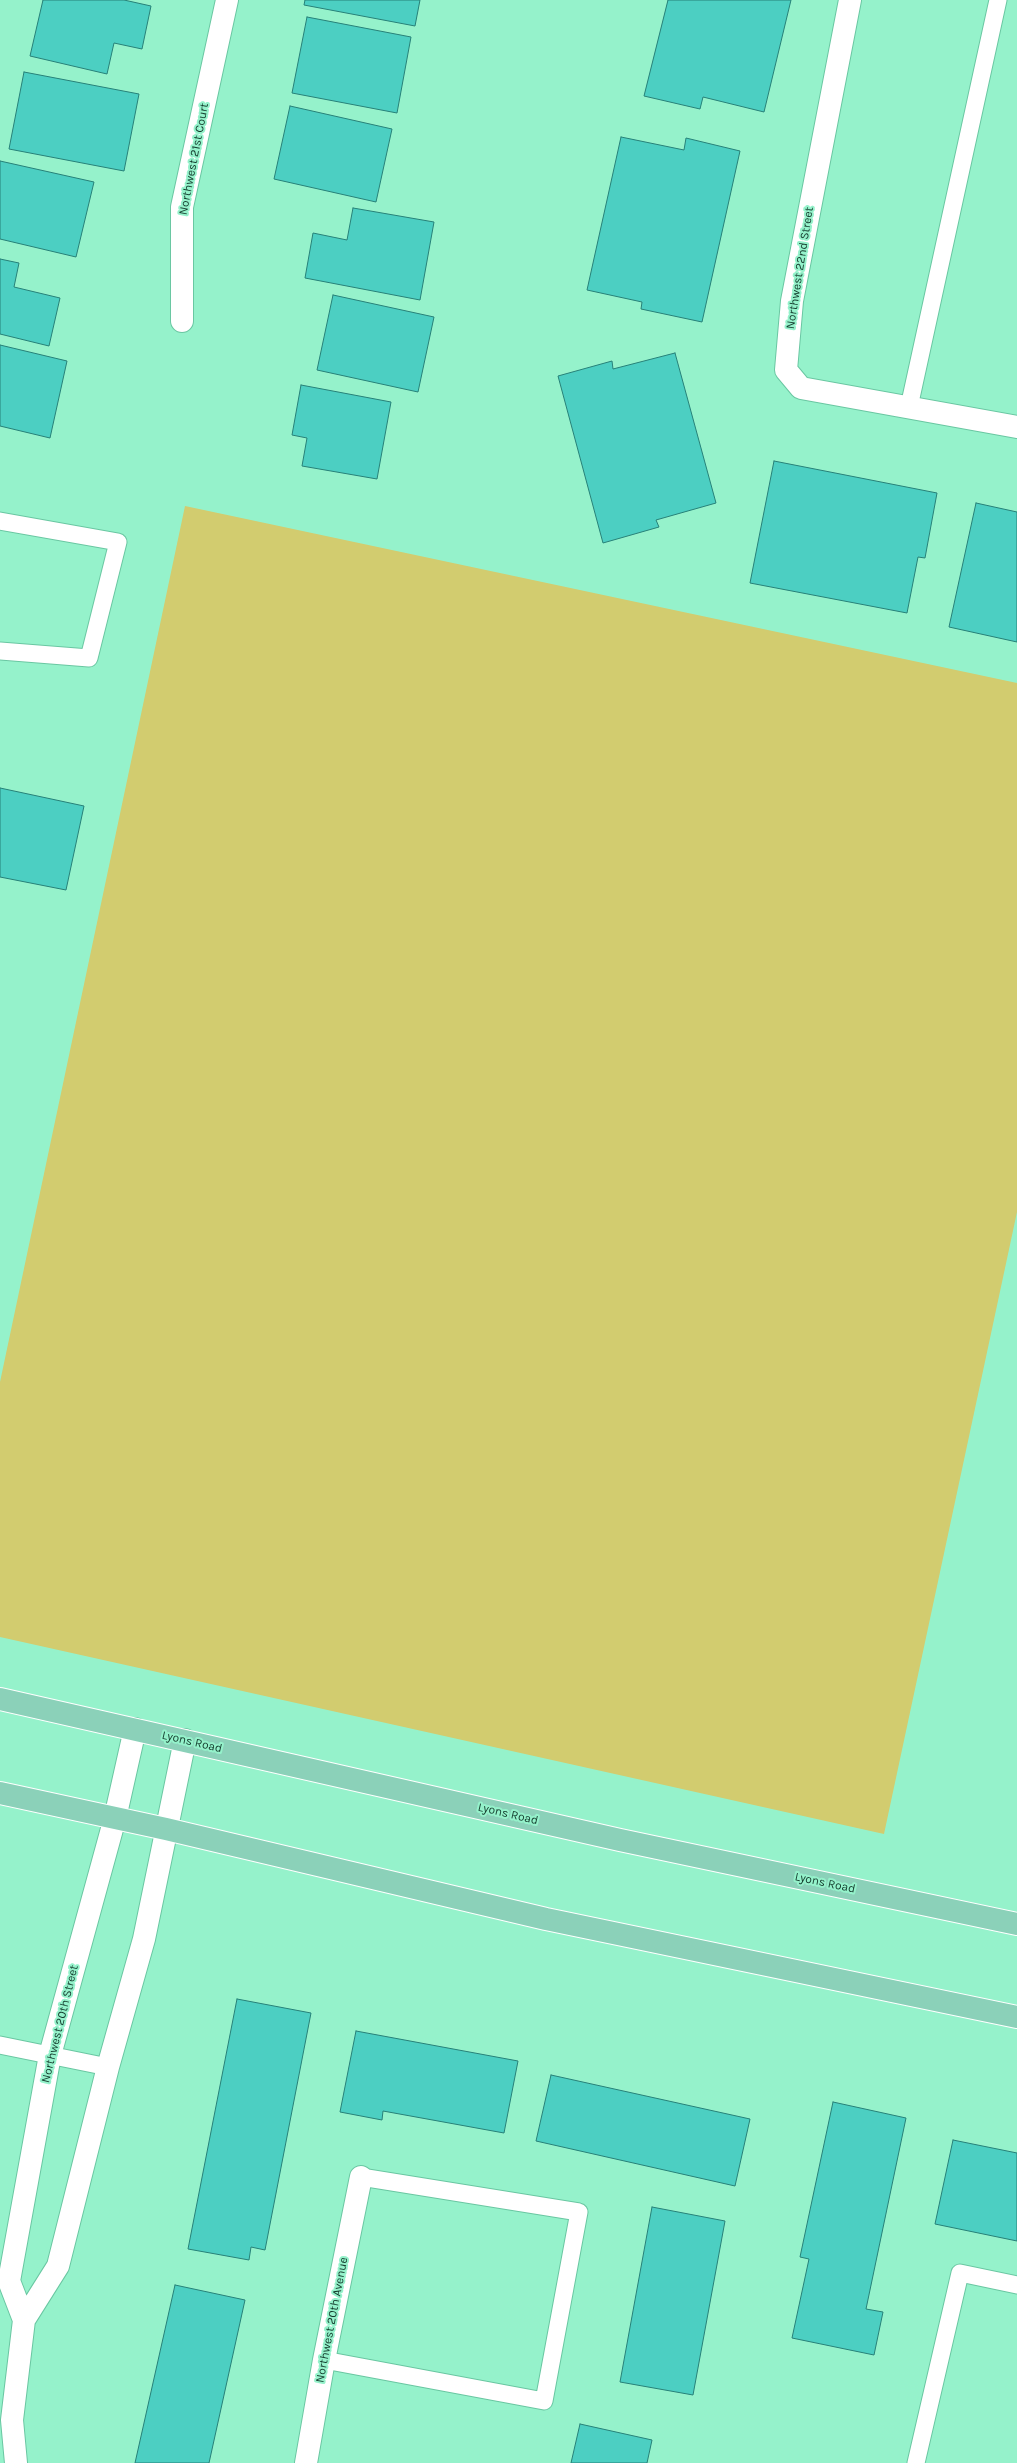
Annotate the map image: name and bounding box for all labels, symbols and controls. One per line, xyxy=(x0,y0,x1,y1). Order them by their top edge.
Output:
street label: Northwest 21st Court xyxy=(176,102,212,216)
street label: Northwest 22nd Street xyxy=(783,206,817,330)
street label: Lyons Road xyxy=(160,1728,224,1756)
street label: Lyons Road xyxy=(476,1800,540,1828)
street label: Lyons Road xyxy=(793,1870,857,1896)
street label: Northwest 20th Street xyxy=(38,1964,82,2084)
street label: Northwest 20th Avenue xyxy=(313,2256,351,2384)

